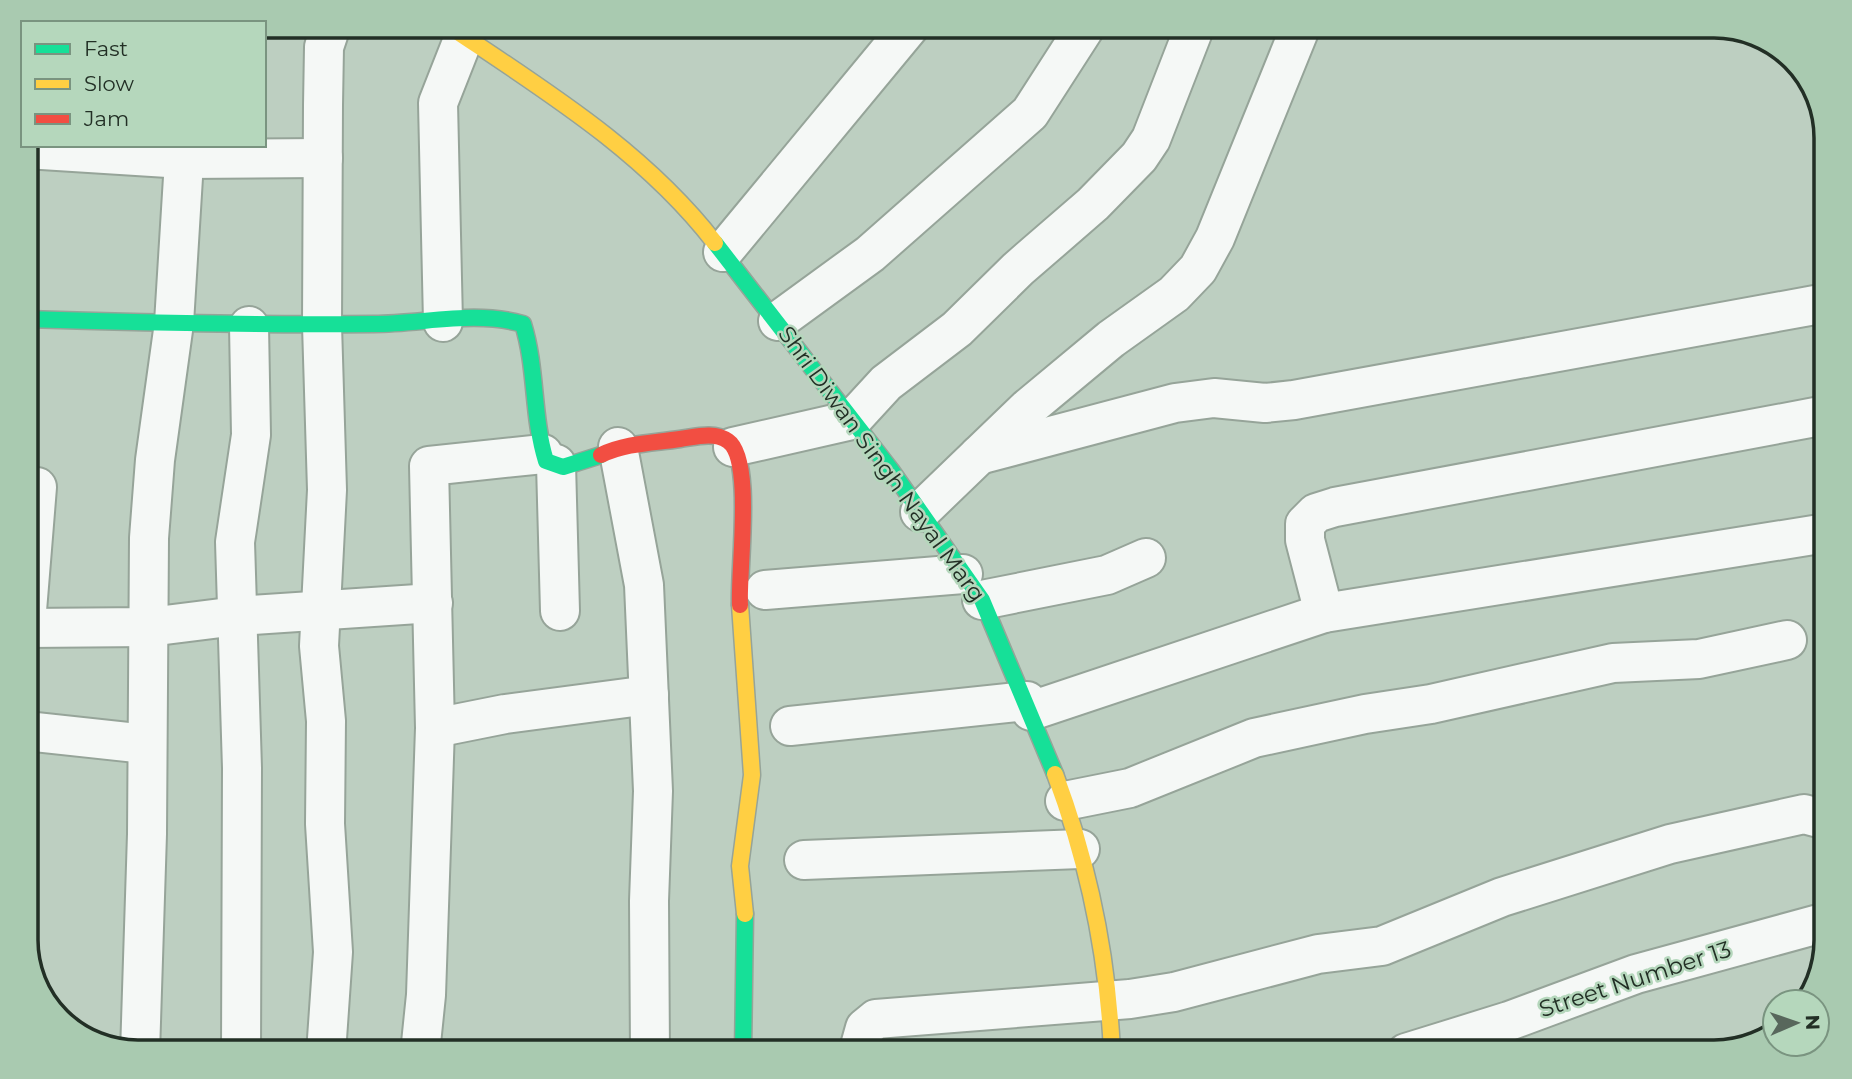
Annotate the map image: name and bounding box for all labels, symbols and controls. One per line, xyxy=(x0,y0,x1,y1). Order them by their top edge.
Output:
legend xyxy=(21,21,266,147)
text: Fast xyxy=(84,36,128,61)
text: Slow xyxy=(84,71,134,96)
text: Jam xyxy=(83,106,129,131)
street label: Shri Diwan Singh Nayal Marg xyxy=(772,321,992,607)
street label: Street Number 13 xyxy=(1536,935,1734,1023)
north arrow xyxy=(1761,988,1831,1058)
text: N xyxy=(1801,1014,1824,1031)

